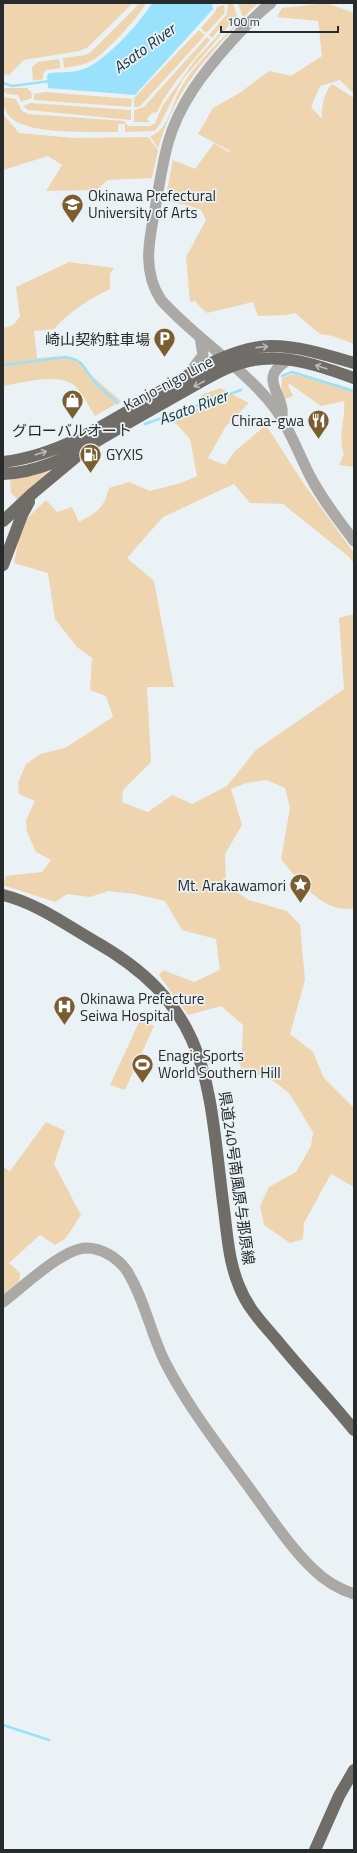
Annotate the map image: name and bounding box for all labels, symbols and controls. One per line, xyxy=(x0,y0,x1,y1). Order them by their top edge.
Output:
scale bar xyxy=(221,8,338,34)
text: 100 m xyxy=(227,12,260,31)
water label: Asato River xyxy=(108,16,182,79)
place label: Okinawa Prefectural University of Arts xyxy=(88,184,216,224)
school or university icon: Okinawa Prefectural University of Arts xyxy=(59,191,85,224)
parking icon: 崎山契約駐車場 xyxy=(152,326,178,359)
place label: 崎山契約駐車場 xyxy=(45,328,150,351)
one-way arrow xyxy=(255,343,268,351)
street label: Kanjo-nigo Line xyxy=(119,350,217,416)
one-way arrow xyxy=(315,363,328,370)
one-way arrow xyxy=(193,380,205,388)
water label: Asato River xyxy=(155,383,233,431)
shop icon: グローバルオート xyxy=(59,388,85,421)
restaurant icon: Chiraa-gwa xyxy=(306,407,332,440)
place label: Chiraa-gwa xyxy=(231,409,304,432)
place label: グローバルオート xyxy=(12,419,132,442)
fuel station icon: GYXIS xyxy=(77,441,103,474)
place label: GYXIS xyxy=(106,443,143,466)
one-way arrow xyxy=(35,449,47,457)
place icon: Mt. Arakawamori xyxy=(288,872,314,905)
place label: Mt. Arakawamori xyxy=(177,874,286,897)
place label: Okinawa Prefecture Seiwa Hospital xyxy=(80,987,204,1027)
hospital icon: Okinawa Prefecture Seiwa Hospital xyxy=(52,994,78,1027)
place label: Enagic Sports World Southern Hill xyxy=(158,1044,281,1084)
sports icon: Enagic Sports World Southern Hill xyxy=(130,1051,156,1084)
street label: 県道240号南風原与那原線 xyxy=(213,1090,261,1266)

